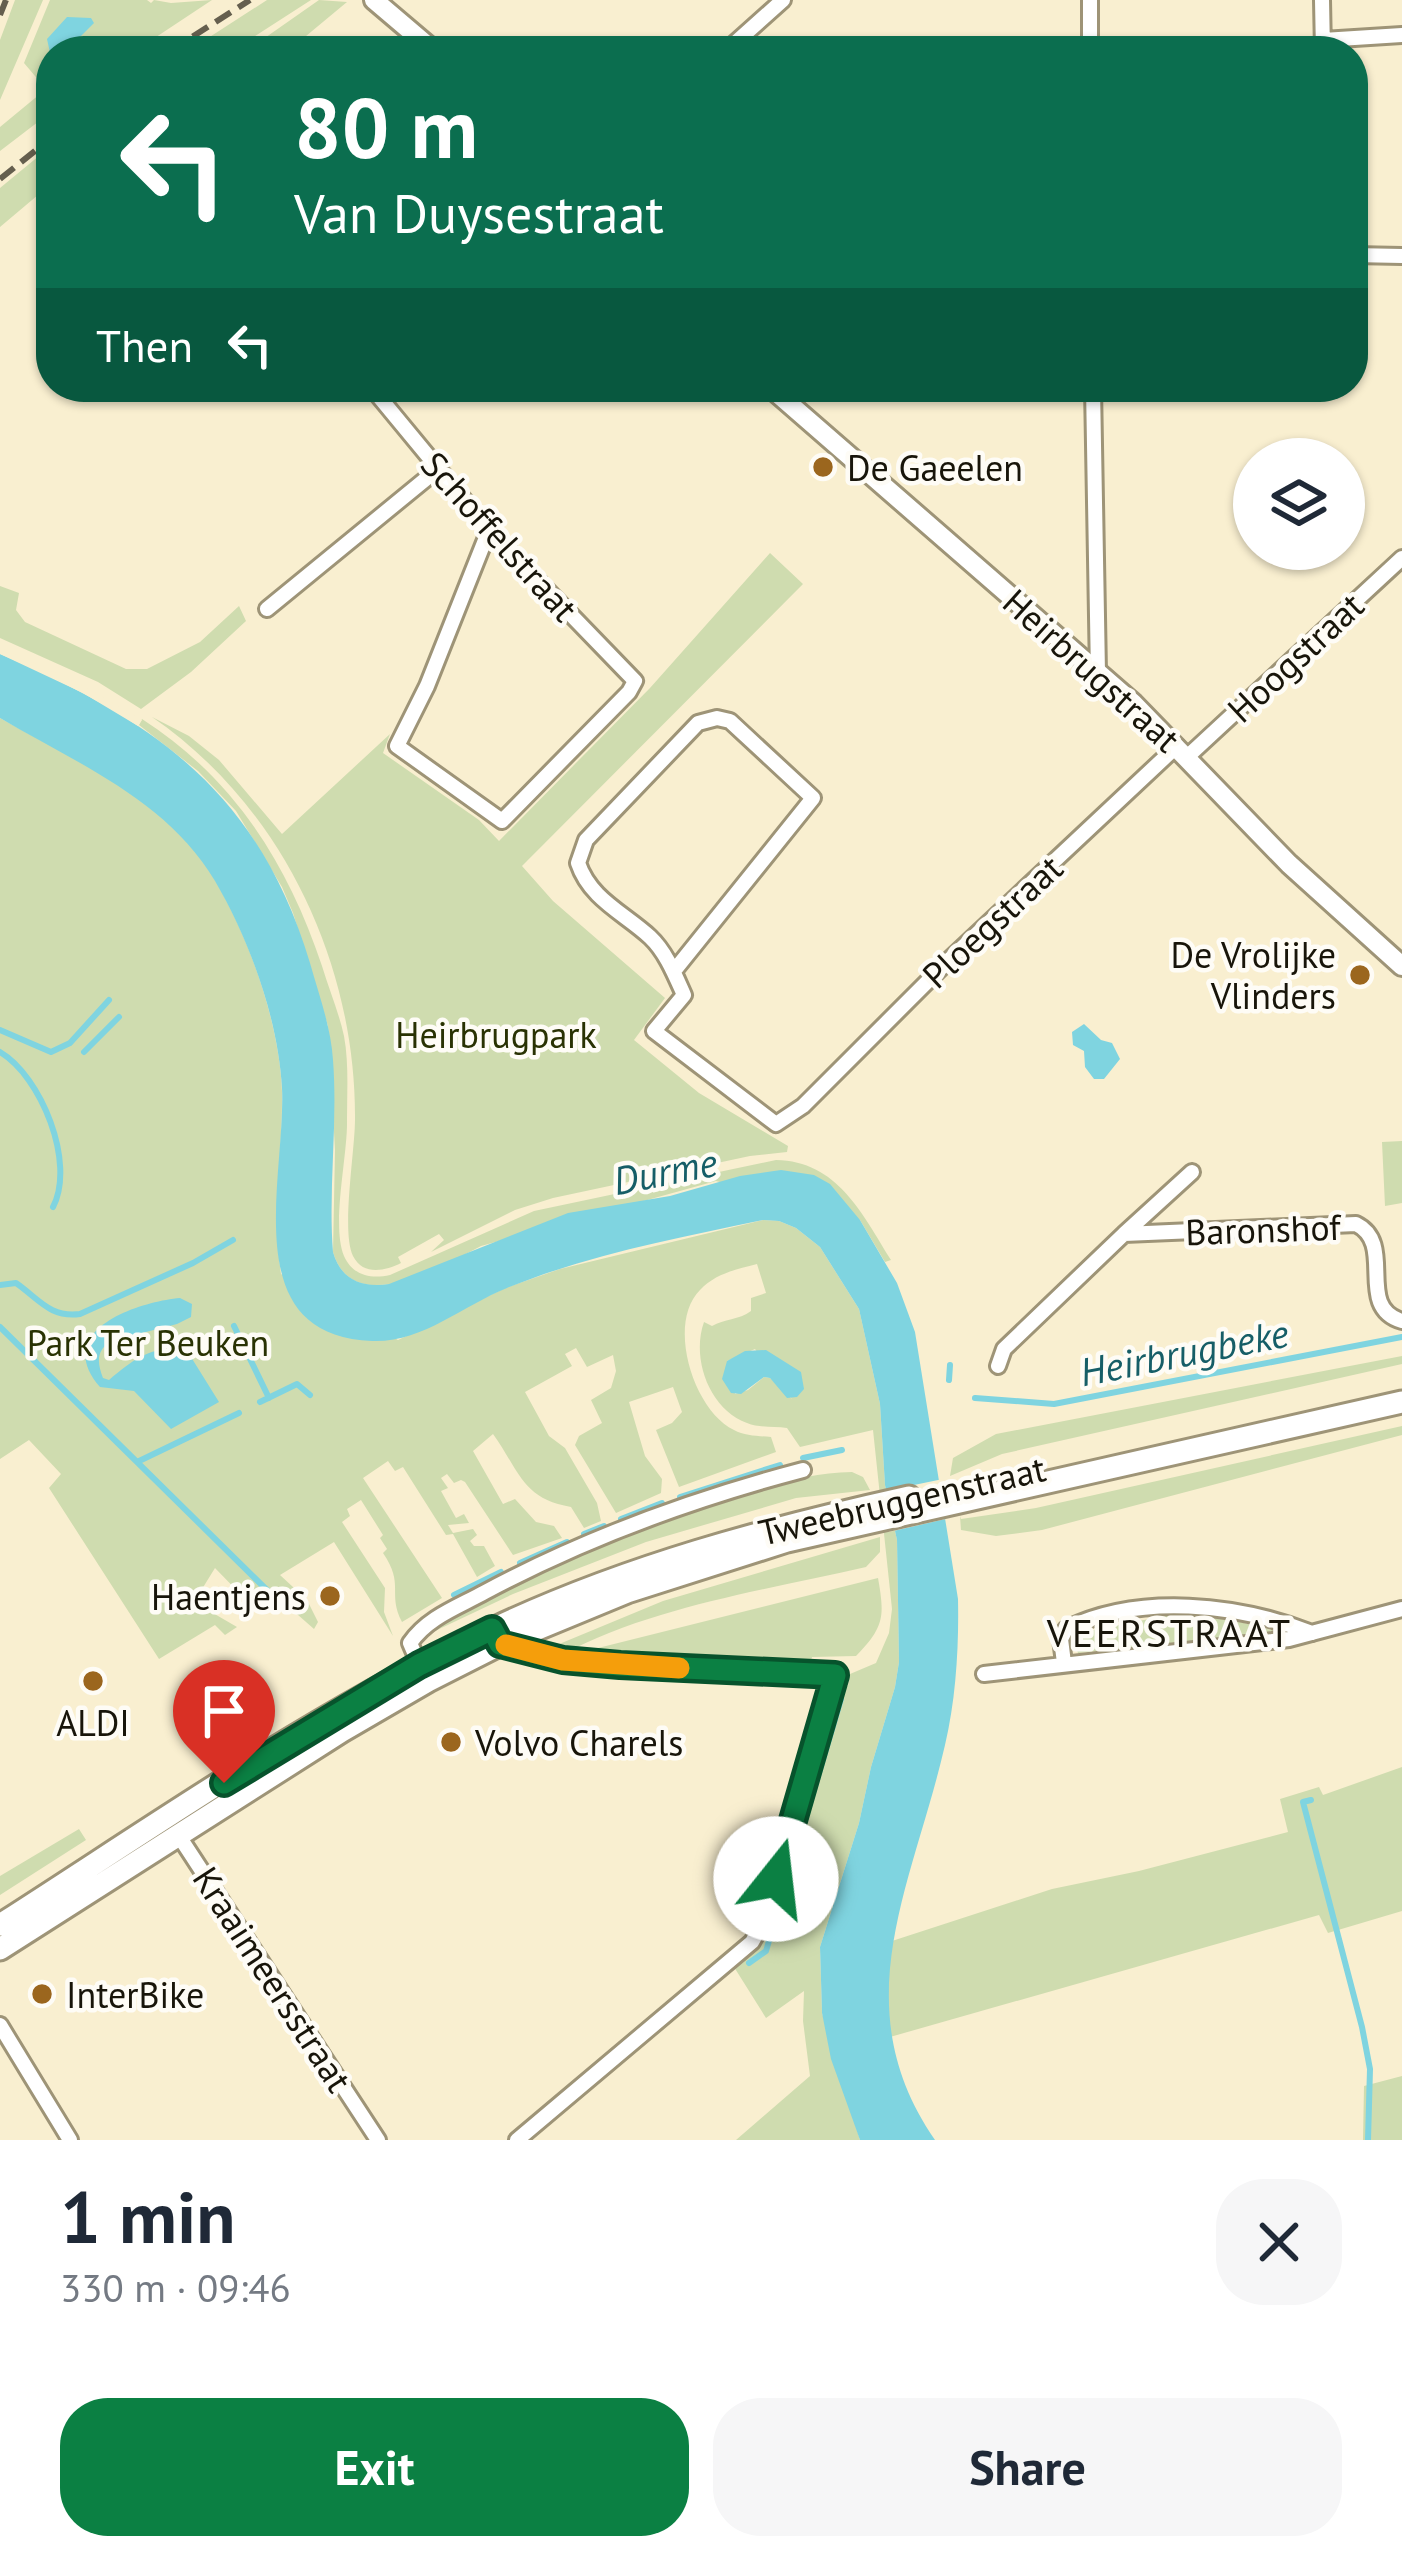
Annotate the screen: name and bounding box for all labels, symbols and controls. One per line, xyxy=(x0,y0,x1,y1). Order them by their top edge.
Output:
text: 80 m xyxy=(294,72,478,181)
icon: left xyxy=(96,84,252,240)
text: Van Duysestraat xyxy=(294,178,664,248)
icon: left xyxy=(217,312,283,378)
text: Then xyxy=(96,316,193,374)
map controls xyxy=(1233,438,1365,570)
button: layers xyxy=(1233,438,1365,570)
street label: Schoffelstraat xyxy=(411,441,589,631)
place label: De Gaeelen xyxy=(847,444,1023,491)
marker: De Gaeelen xyxy=(810,454,836,480)
street label: Heirbrugstraat xyxy=(994,578,1190,762)
street label: Hoogstraat xyxy=(1217,582,1373,732)
street label: Ploegstraat xyxy=(912,844,1072,998)
place label: De Vrolijke Vlinders xyxy=(1171,931,1336,1019)
marker: De Vrolijke Vlinders xyxy=(1347,962,1373,988)
park label: Heirbrugpark xyxy=(395,1011,597,1058)
water label: Durme xyxy=(609,1136,721,1206)
street label: Baronshof xyxy=(1185,1203,1343,1255)
water label: Heirbrugbeke xyxy=(1075,1307,1293,1397)
park label: Park Ter Beuken xyxy=(27,1319,269,1366)
street label: Tweebruggenstraat xyxy=(754,1444,1050,1556)
place label: Haentjens xyxy=(151,1573,306,1620)
marker: Haentjens xyxy=(317,1583,343,1609)
district label: VEERSTRAAT xyxy=(1046,1607,1293,1658)
pin xyxy=(173,1660,275,1783)
marker: ALDI xyxy=(80,1668,106,1694)
icon: arrive xyxy=(191,1678,257,1744)
place label: ALDI xyxy=(56,1699,130,1746)
place label: Volvo Charels xyxy=(474,1719,683,1766)
marker: Volvo Charels xyxy=(438,1729,464,1755)
position arrow xyxy=(713,1816,839,1942)
street label: Kraaimeersstraat xyxy=(183,1858,363,2100)
place label: InterBike xyxy=(66,1971,204,2018)
marker: InterBike xyxy=(29,1981,55,2007)
text: 1 min xyxy=(60,2170,236,2263)
button: close xyxy=(1216,2179,1342,2305)
text: 330 m · 09:46 xyxy=(60,2262,291,2313)
button: Exit xyxy=(60,2398,689,2536)
button: Share xyxy=(713,2398,1342,2536)

